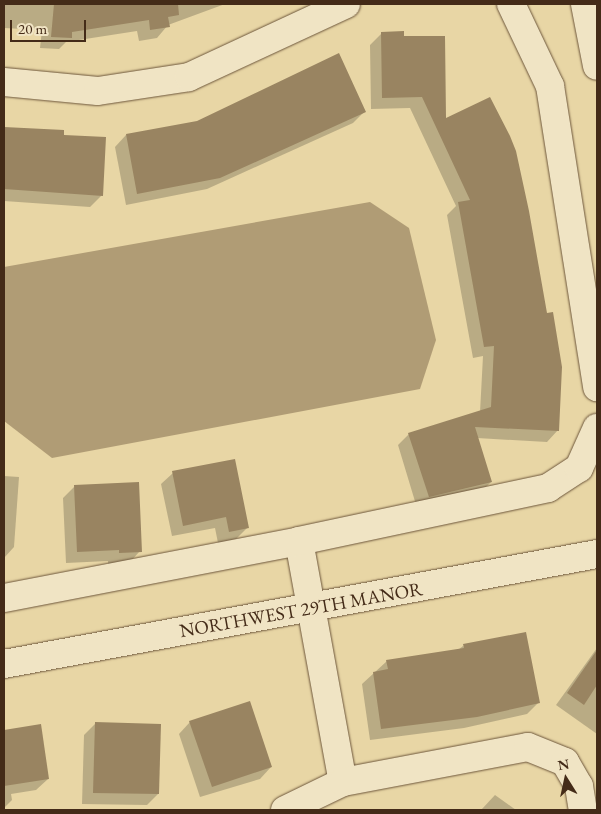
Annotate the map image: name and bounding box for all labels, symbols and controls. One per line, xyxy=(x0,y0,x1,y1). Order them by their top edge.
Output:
scale bar xyxy=(12,10,89,42)
text: 20 m xyxy=(18,19,47,38)
street label: NORTHWEST 29TH MANOR xyxy=(178,577,424,643)
north arrow xyxy=(541,754,591,804)
text: N xyxy=(556,754,571,774)

